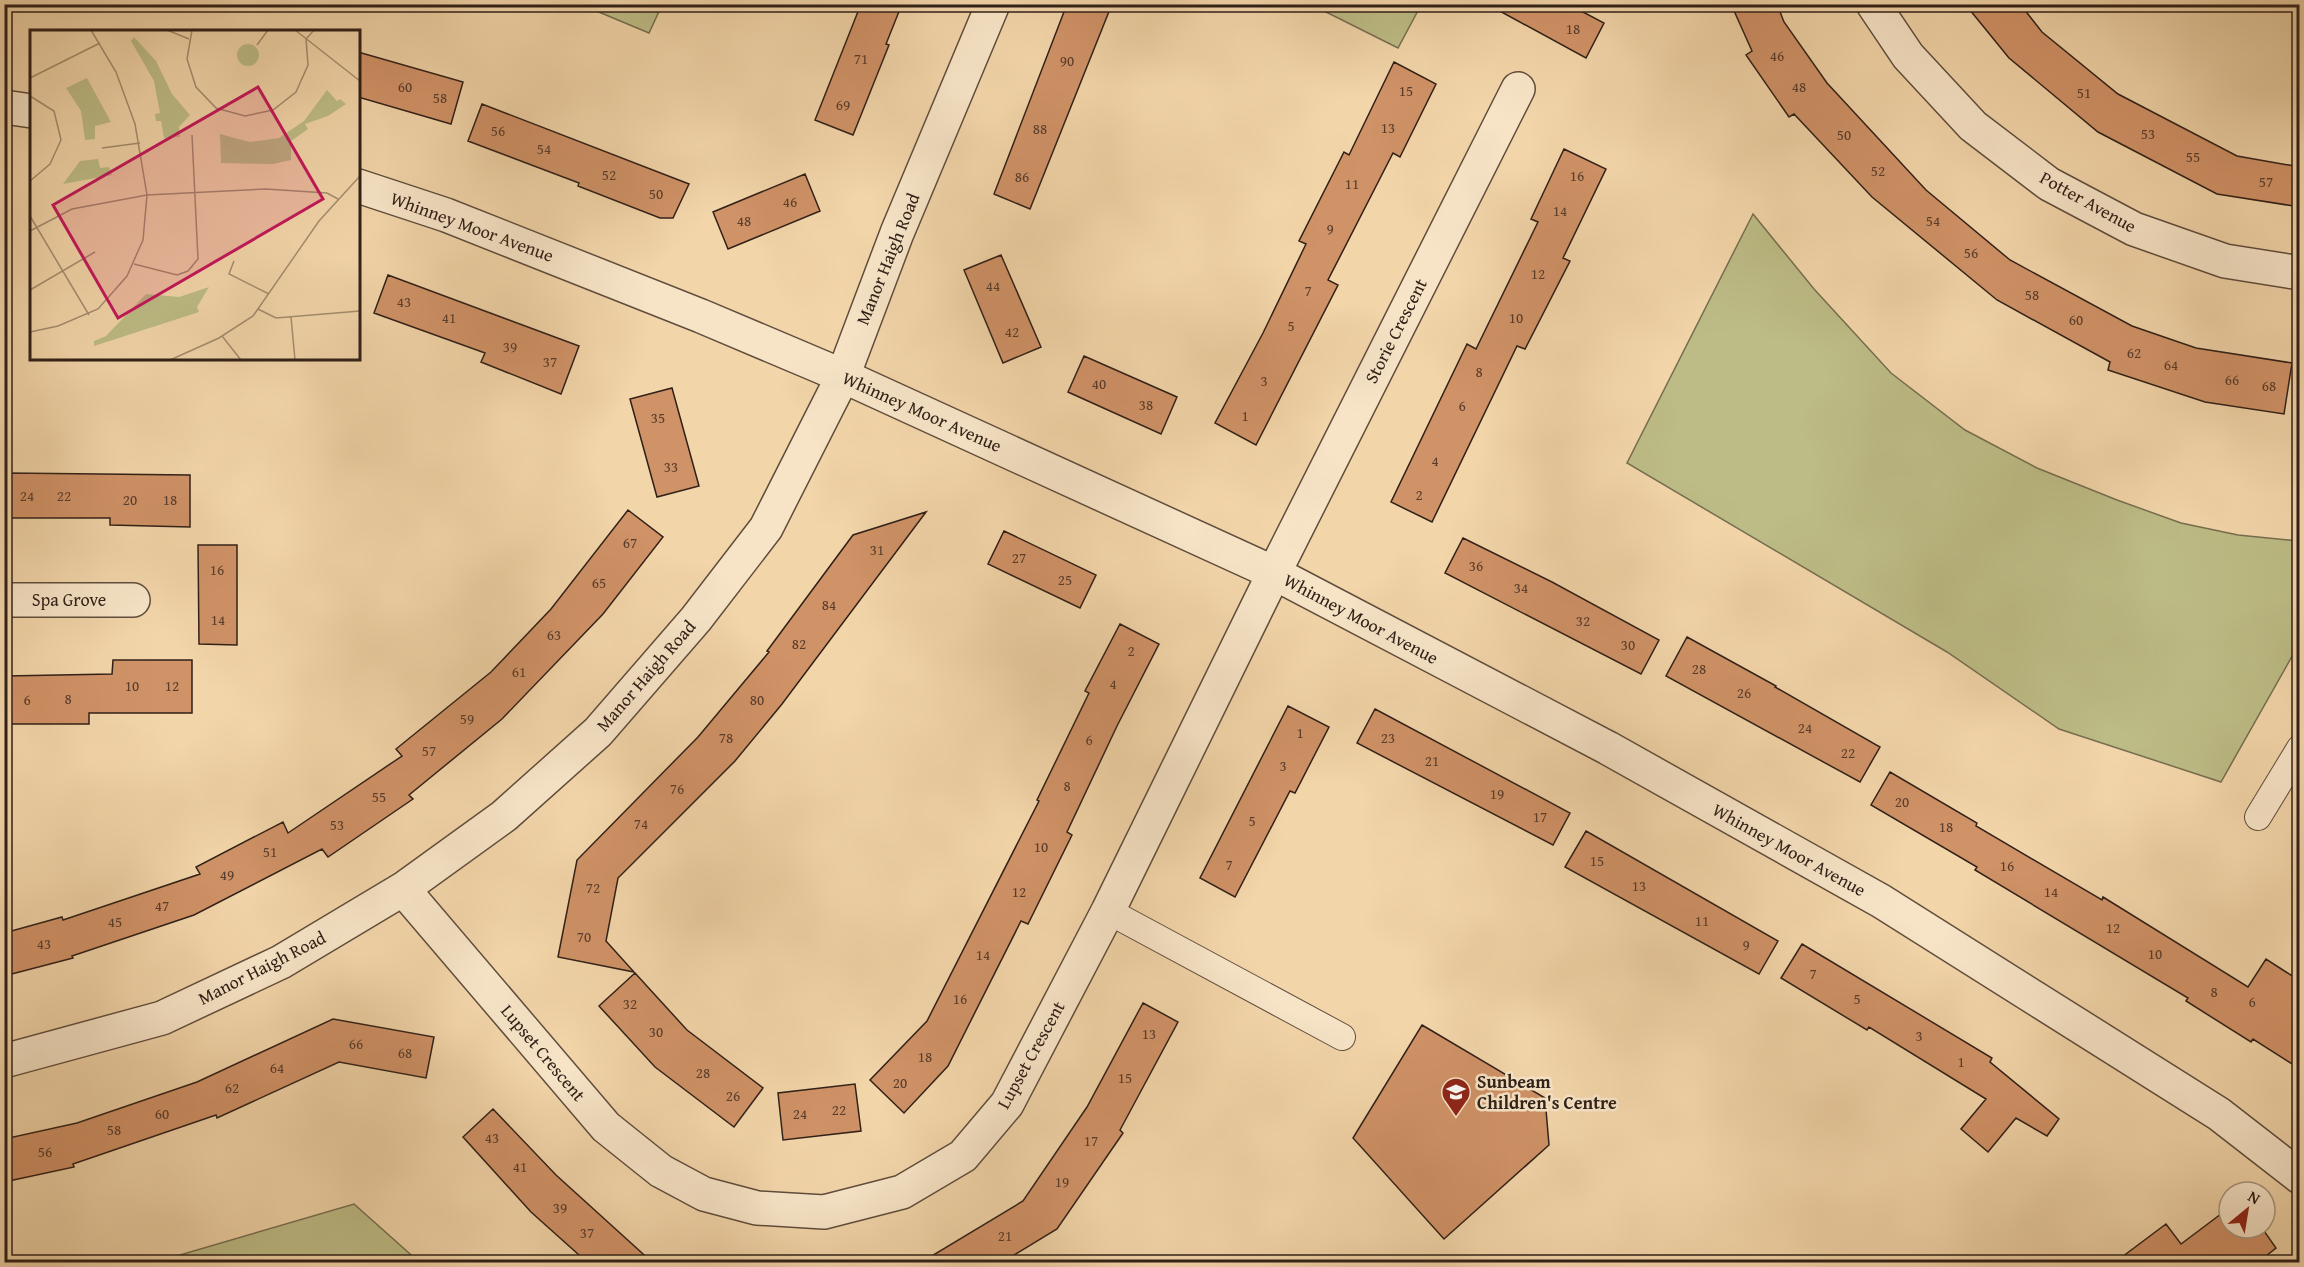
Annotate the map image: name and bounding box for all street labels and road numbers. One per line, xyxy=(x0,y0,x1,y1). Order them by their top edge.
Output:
street label: Potter Avenue xyxy=(2035,164,2141,239)
street label: Whinney Moor Avenue xyxy=(387,184,558,269)
street label: Manor Haigh Road xyxy=(849,188,926,329)
street label: Storie Crescent xyxy=(1358,273,1434,388)
street label: Whinney Moor Avenue xyxy=(838,364,1006,459)
street label: Whinney Moor Avenue xyxy=(1279,566,1443,671)
street label: Spa Grove xyxy=(32,586,106,613)
street label: Manor Haigh Road xyxy=(589,614,702,737)
street label: Whinney Moor Avenue xyxy=(1708,796,1871,903)
street label: Manor Haigh Road xyxy=(193,924,331,1011)
street label: Lupset Crescent xyxy=(990,995,1072,1114)
street label: Lupset Crescent xyxy=(495,998,593,1108)

